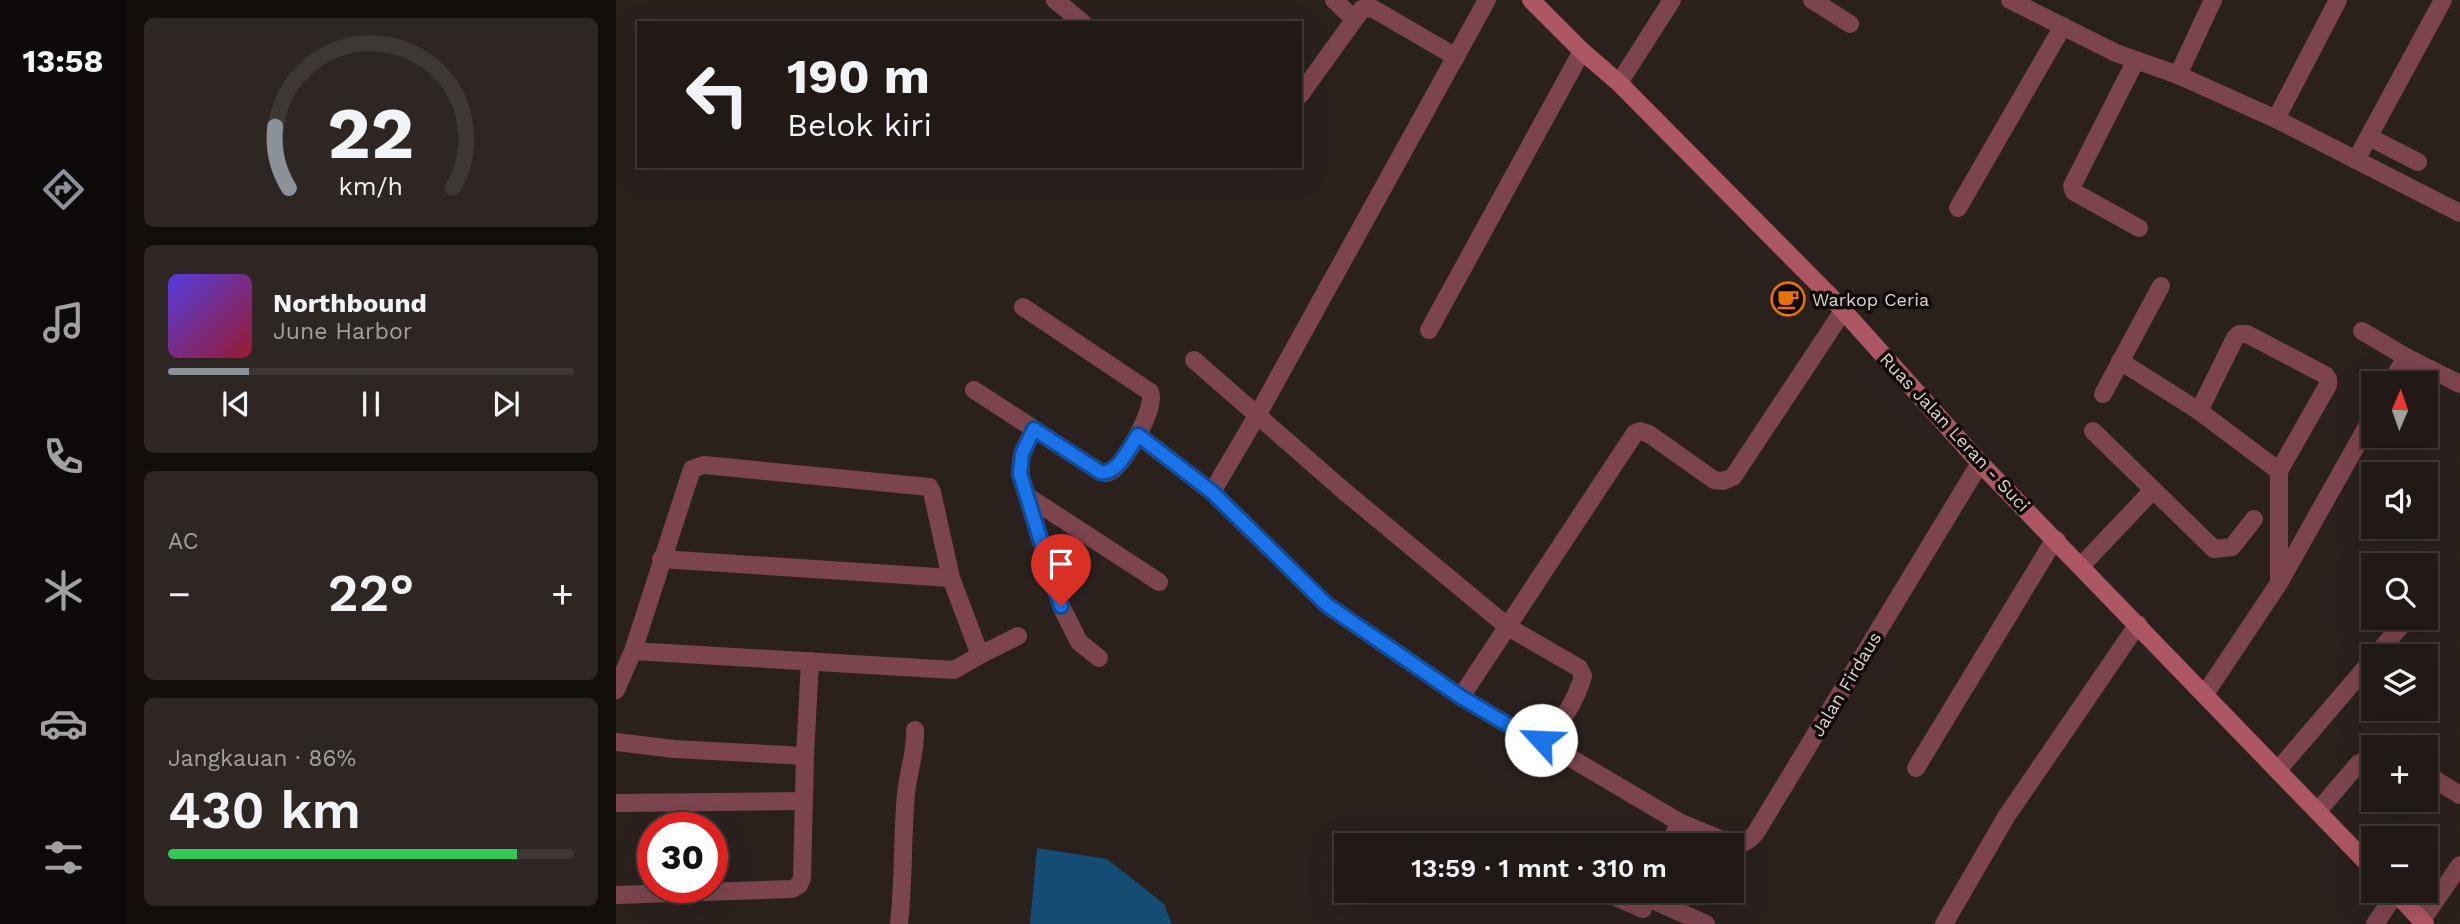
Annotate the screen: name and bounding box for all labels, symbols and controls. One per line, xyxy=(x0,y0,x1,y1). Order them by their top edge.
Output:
text: 13:58 xyxy=(22,42,104,80)
text: 190 m xyxy=(787,47,930,105)
icon: left xyxy=(672,49,763,140)
text: 22 xyxy=(328,91,414,177)
text: Belok kiri xyxy=(787,106,932,144)
icon: directions xyxy=(39,165,88,214)
text: km/h xyxy=(339,172,403,201)
cafe icon: Warkop Ceria xyxy=(1769,280,1807,318)
text: Northbound xyxy=(273,288,427,318)
place label: Warkop Ceria xyxy=(1812,289,1929,310)
icon: music xyxy=(39,298,88,347)
text: June Harbor xyxy=(273,318,412,345)
street label: Ruas Jalan Leran - Suci xyxy=(1876,348,2034,516)
north arrow xyxy=(2361,371,2438,448)
map controls xyxy=(2361,371,2438,903)
icon: previous xyxy=(217,385,255,423)
icon: pause xyxy=(352,385,390,423)
icon: next xyxy=(487,385,525,423)
icon: phone xyxy=(39,432,88,481)
button: sound xyxy=(2361,462,2438,539)
text: AC xyxy=(168,528,198,555)
pin xyxy=(1031,534,1091,606)
icon: arrive xyxy=(1042,545,1080,583)
button: search xyxy=(2361,553,2438,630)
text: 22° xyxy=(328,563,414,624)
icon: climate xyxy=(39,566,88,615)
text: − xyxy=(168,572,191,616)
text: + xyxy=(551,572,574,616)
street label: Jalan Firdaus xyxy=(1807,628,1885,740)
button: layers xyxy=(2361,644,2438,721)
icon: car xyxy=(39,699,88,748)
position arrow xyxy=(1504,703,1578,777)
button: + xyxy=(2361,735,2438,812)
text: Jangkauan · 86% xyxy=(168,745,356,772)
text: 430 km xyxy=(168,780,361,841)
speed limit sign: 30 xyxy=(637,812,728,903)
button: − xyxy=(2361,826,2438,903)
icon: filters xyxy=(39,833,88,882)
text: 13:59 · 1 mnt · 310 m xyxy=(1411,853,1667,883)

